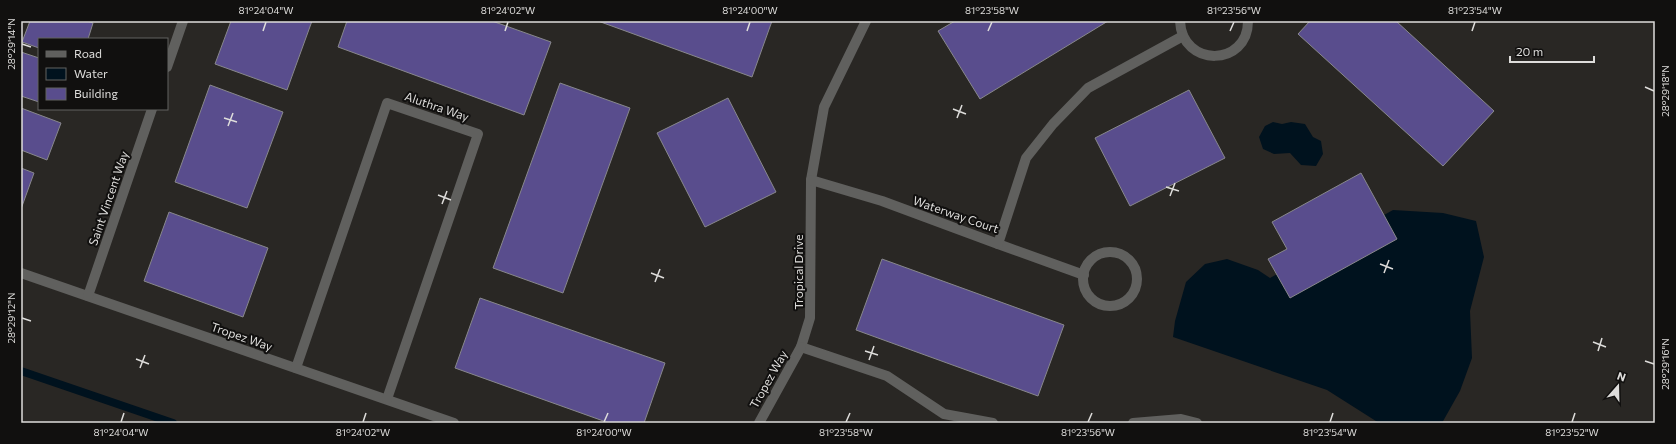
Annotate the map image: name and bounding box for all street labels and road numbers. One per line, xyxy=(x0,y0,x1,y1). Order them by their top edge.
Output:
street label: Aluthra Way xyxy=(403,88,471,124)
street label: Saint Vincent Way xyxy=(85,149,131,247)
street label: Waterway Court xyxy=(911,193,1001,235)
street label: Tropical Drive xyxy=(791,234,805,310)
street label: Tropez Way xyxy=(209,319,275,353)
street label: Tropez Way xyxy=(746,348,790,410)

